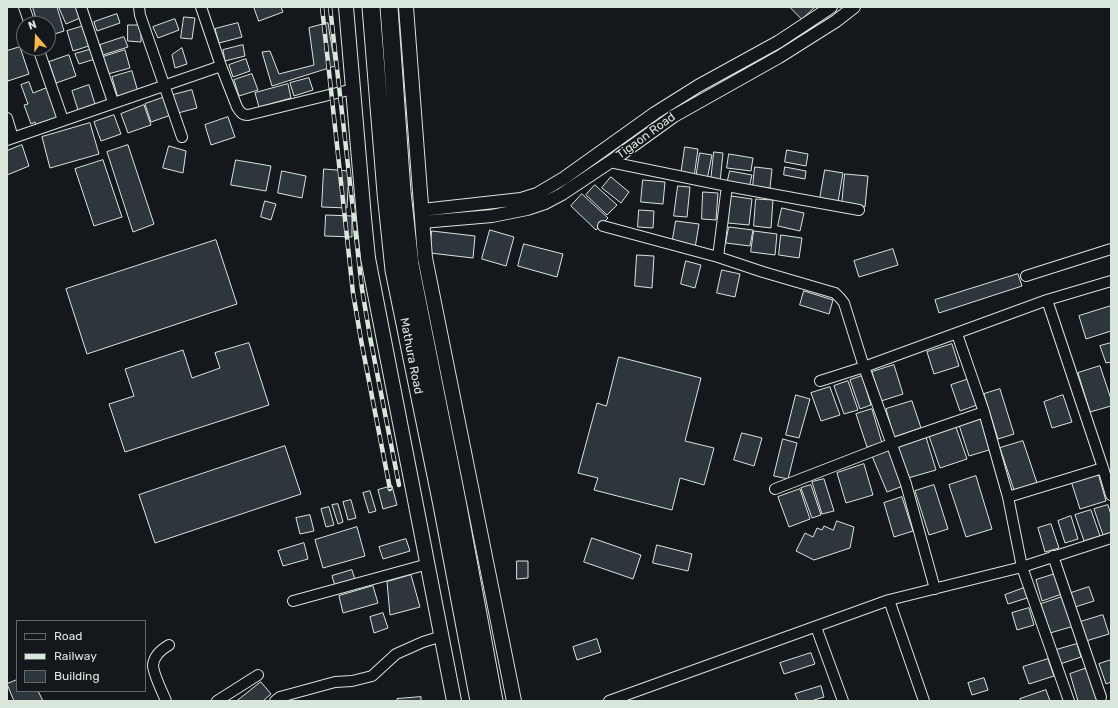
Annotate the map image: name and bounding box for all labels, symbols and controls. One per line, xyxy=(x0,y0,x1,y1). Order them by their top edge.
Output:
north arrow xyxy=(16,16,56,56)
text: N xyxy=(26,18,38,33)
street label: Tigaon Road xyxy=(614,110,678,162)
street label: Mathura Road xyxy=(397,316,425,396)
legend xyxy=(16,620,146,692)
text: Road xyxy=(54,629,82,643)
text: Railway xyxy=(54,649,97,663)
text: Building xyxy=(54,669,100,683)

